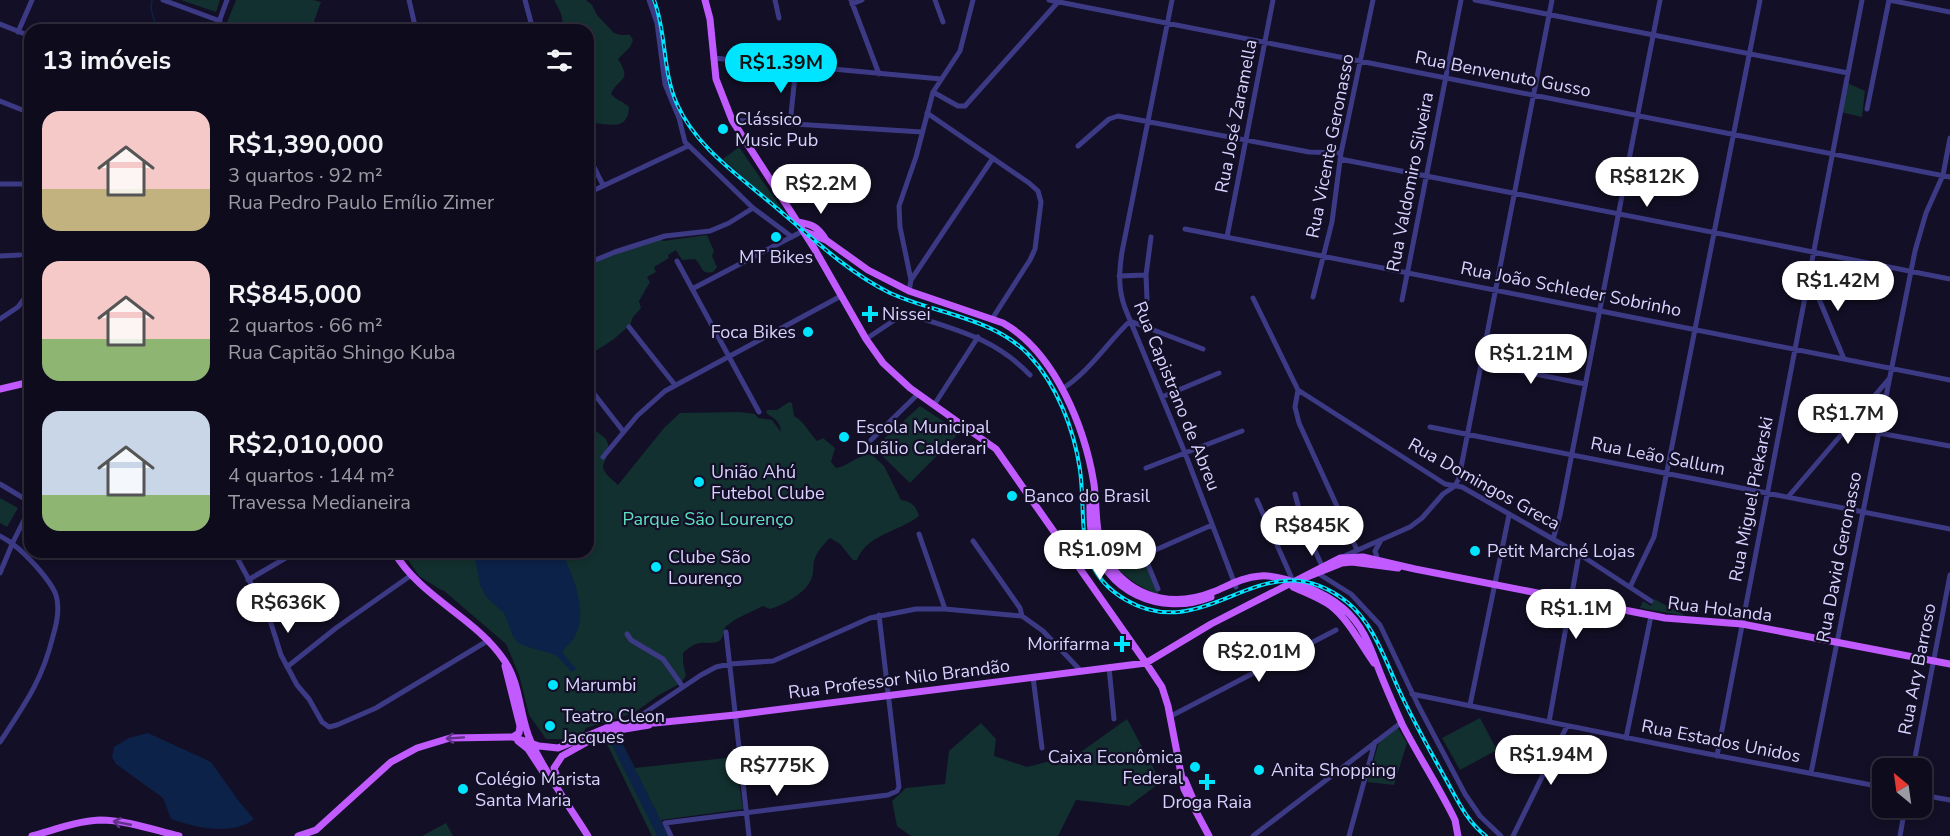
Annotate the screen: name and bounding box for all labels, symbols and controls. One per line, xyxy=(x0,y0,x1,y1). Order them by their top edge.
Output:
street label: Rua José Zaramella xyxy=(1209,37,1263,195)
text: 13 imóveis xyxy=(42,43,171,78)
pin: R$1.39M xyxy=(726,43,836,94)
icon: filters xyxy=(543,44,576,77)
street label: Rua Benvenuto Gusso xyxy=(1413,45,1593,103)
text: R$1.39M xyxy=(739,49,823,76)
street label: Rua Vicente Geronasso xyxy=(1300,52,1360,240)
street label: Rua Valdomiro Silveira xyxy=(1381,90,1439,274)
place label: Clássico Music Pub xyxy=(735,107,818,152)
marker: Clássico Music Pub xyxy=(716,122,730,136)
text: R$1,390,000 xyxy=(228,127,384,162)
icon: home xyxy=(90,135,162,207)
pin: R$812K xyxy=(1598,157,1696,208)
text: 3 quartos · 92 m² xyxy=(228,162,383,189)
text: R$812K xyxy=(1610,163,1685,190)
pin: R$2.2M xyxy=(772,164,870,215)
text: R$2.2M xyxy=(785,170,857,197)
text: Rua Pedro Paulo Emílio Zimer xyxy=(228,189,494,216)
marker: MT Bikes xyxy=(769,230,783,244)
place label: MT Bikes xyxy=(739,245,813,269)
street label: Rua João Schleder Sobrinho xyxy=(1458,256,1684,322)
pin: R$1.42M xyxy=(1783,261,1893,312)
text: R$1.42M xyxy=(1796,267,1880,294)
text: R$845,000 xyxy=(228,277,361,312)
icon: home xyxy=(90,285,162,357)
street label: Rua Capistrano de Abreu xyxy=(1128,298,1226,494)
place label: Nissei xyxy=(882,302,931,326)
marker: Nissei xyxy=(863,307,877,321)
text: 2 quartos · 66 m² xyxy=(228,312,383,339)
place label: Foca Bikes xyxy=(711,320,796,344)
marker: Foca Bikes xyxy=(801,325,815,339)
pin: R$1.21M xyxy=(1476,334,1586,385)
text: Rua Capitão Shingo Kuba xyxy=(228,339,456,366)
text: R$1.21M xyxy=(1489,340,1573,367)
pin: R$1.7M xyxy=(1799,394,1897,445)
text: R$1.7M xyxy=(1812,400,1884,427)
street label: Rua Miguel Piekarski xyxy=(1723,414,1779,584)
place label: Escola Municipal Duãlio Calderari xyxy=(856,415,991,460)
text: R$2,010,000 xyxy=(228,427,384,462)
marker: Escola Municipal Duãlio Calderari xyxy=(837,430,851,444)
street label: Rua Leão Sallum xyxy=(1589,431,1727,481)
street label: Rua Domingos Greca xyxy=(1404,432,1564,536)
icon: home xyxy=(90,435,162,507)
place label: União Ahú Futebol Clube xyxy=(711,460,825,505)
text: 4 quartos · 144 m² xyxy=(228,462,395,489)
street label: Rua David Geronasso xyxy=(1811,469,1867,645)
marker: União Ahú Futebol Clube xyxy=(692,475,706,489)
place label: Banco do Brasil xyxy=(1024,484,1151,508)
text: Travessa Medianeira xyxy=(228,489,411,516)
marker: Banco do Brasil xyxy=(1005,489,1019,503)
pin: R$845K xyxy=(1263,506,1361,557)
park label: Parque São Lourenço xyxy=(623,507,793,531)
text: R$845K xyxy=(1275,512,1350,539)
pin: R$1.09M xyxy=(1045,530,1155,581)
text: R$1.09M xyxy=(1058,536,1142,563)
place label: Petit Marché Lojas xyxy=(1487,539,1635,563)
marker: Petit Marché Lojas xyxy=(1468,544,1482,558)
place label: Clube São Lourenço xyxy=(668,545,751,590)
marker: Clube São Lourenço xyxy=(649,560,663,574)
pin: R$636K xyxy=(239,583,337,634)
text: R$636K xyxy=(251,589,326,616)
pin: R$1.1M xyxy=(1527,589,1625,640)
street label: Rua Holanda xyxy=(1666,591,1774,627)
text: R$1.1M xyxy=(1540,595,1612,622)
street label: Rua Ary Barroso xyxy=(1892,601,1942,737)
place label: Morifarma xyxy=(1027,632,1110,656)
pin: R$2.01M xyxy=(1204,632,1314,683)
marker: Morifarma xyxy=(1115,637,1129,651)
text: R$2.01M xyxy=(1217,638,1301,665)
street label: Rua Professor Nilo Brandão xyxy=(787,653,1011,705)
place label: Marumbi xyxy=(565,673,637,697)
marker: Marumbi xyxy=(546,678,560,692)
place label: Teatro Cleon Jacques xyxy=(561,704,665,749)
street label: Rua Estados Unidos xyxy=(1639,714,1803,768)
marker: Teatro Cleon Jacques xyxy=(543,719,557,733)
one-way arrow xyxy=(445,733,465,744)
pin: R$1.94M xyxy=(1496,735,1606,786)
text: R$1.94M xyxy=(1509,741,1593,768)
place label: Caixa Econômica Federal xyxy=(1048,745,1184,790)
pin: R$775K xyxy=(728,746,826,797)
text: R$775K xyxy=(740,752,815,779)
place label: Anita Shopping xyxy=(1271,758,1396,782)
north arrow xyxy=(1872,758,1932,818)
map controls xyxy=(1872,758,1932,818)
marker: Caixa Econômica Federal xyxy=(1188,760,1202,774)
marker: Anita Shopping xyxy=(1252,763,1266,777)
place label: Colégio Marista Santa Maria xyxy=(475,767,601,812)
marker: Droga Raia xyxy=(1200,775,1214,789)
marker: Colégio Marista Santa Maria xyxy=(456,782,470,796)
place label: Droga Raia xyxy=(1162,790,1252,814)
one-way arrow xyxy=(112,817,132,828)

